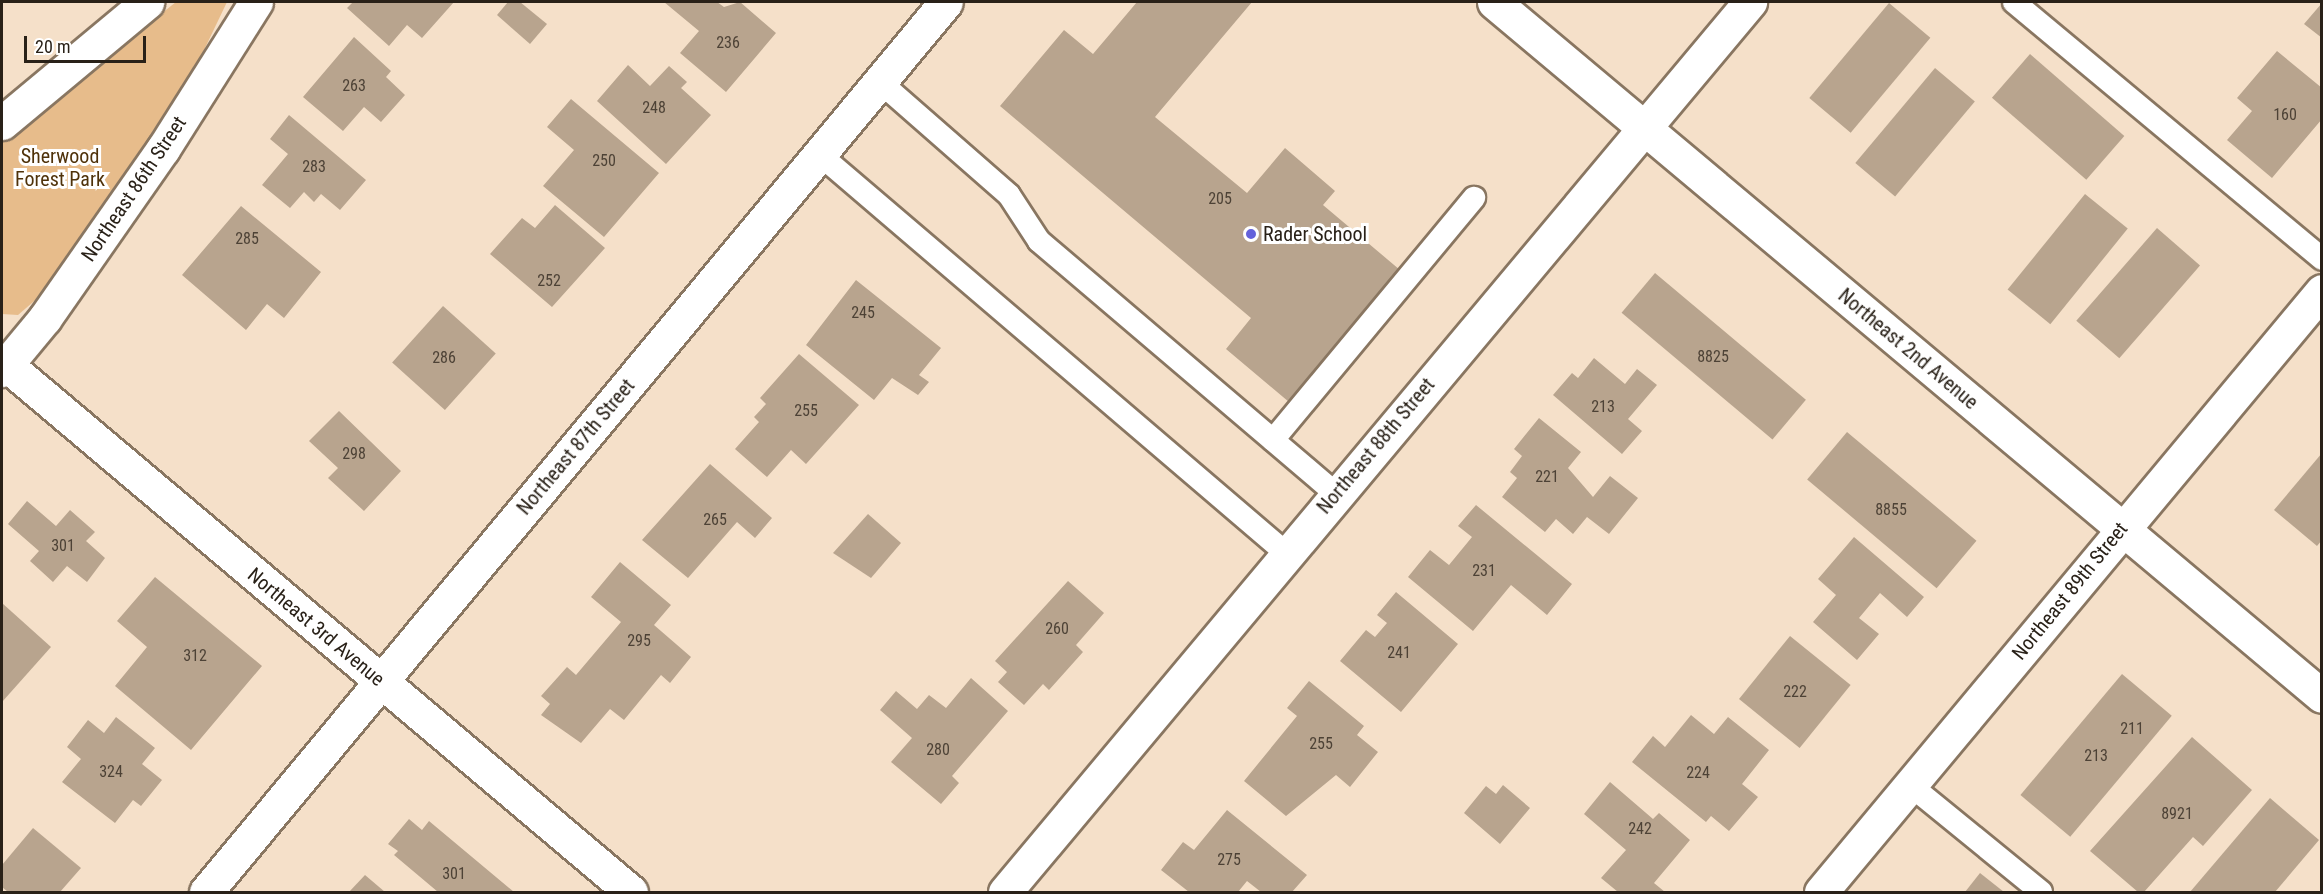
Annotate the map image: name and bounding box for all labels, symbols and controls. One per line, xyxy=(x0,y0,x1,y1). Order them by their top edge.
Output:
scale bar xyxy=(27,24,148,62)
house number: 236 xyxy=(716,33,740,53)
text: 20 m xyxy=(35,36,70,57)
house number: 263 xyxy=(342,76,366,96)
house number: 248 xyxy=(642,98,666,118)
house number: 160 xyxy=(2273,105,2297,125)
street label: Northeast 86th Street xyxy=(77,112,191,266)
park label: Sherwood Forest Park xyxy=(15,145,105,192)
house number: 250 xyxy=(592,151,616,171)
house number: 283 xyxy=(302,157,326,177)
house number: 205 xyxy=(1208,189,1232,209)
place label: Rader School xyxy=(1263,222,1367,246)
marker: Rader School xyxy=(1244,227,1258,241)
house number: 285 xyxy=(235,229,259,249)
house number: 252 xyxy=(537,271,561,291)
street label: Northeast 2nd Avenue xyxy=(1833,284,1983,414)
house number: 245 xyxy=(851,303,875,323)
house number: 8825 xyxy=(1697,347,1729,367)
house number: 286 xyxy=(432,348,456,368)
street label: Northeast 88th Street xyxy=(1312,373,1440,519)
street label: Northeast 87th Street xyxy=(512,374,640,520)
house number: 213 xyxy=(1591,397,1615,417)
house number: 255 xyxy=(794,401,818,421)
house number: 298 xyxy=(342,444,366,464)
house number: 221 xyxy=(1535,467,1559,487)
house number: 8855 xyxy=(1875,500,1907,520)
house number: 265 xyxy=(703,510,727,530)
street label: Northeast 89th Street xyxy=(2007,517,2133,665)
house number: 301 xyxy=(51,536,75,556)
house number: 231 xyxy=(1472,561,1496,581)
street label: Northeast 3rd Avenue xyxy=(243,563,389,691)
house number: 260 xyxy=(1045,619,1069,639)
house number: 295 xyxy=(627,631,651,651)
house number: 241 xyxy=(1387,643,1411,663)
house number: 312 xyxy=(183,646,207,666)
house number: 222 xyxy=(1783,682,1807,702)
house number: 211 xyxy=(2120,719,2144,739)
house number: 255 xyxy=(1309,734,1333,754)
house number: 280 xyxy=(926,740,950,760)
house number: 213 xyxy=(2084,746,2108,766)
house number: 324 xyxy=(99,762,123,782)
house number: 224 xyxy=(1686,763,1710,783)
house number: 8921 xyxy=(2161,804,2193,824)
house number: 242 xyxy=(1628,819,1652,839)
house number: 275 xyxy=(1217,850,1241,870)
house number: 301 xyxy=(442,864,466,884)

